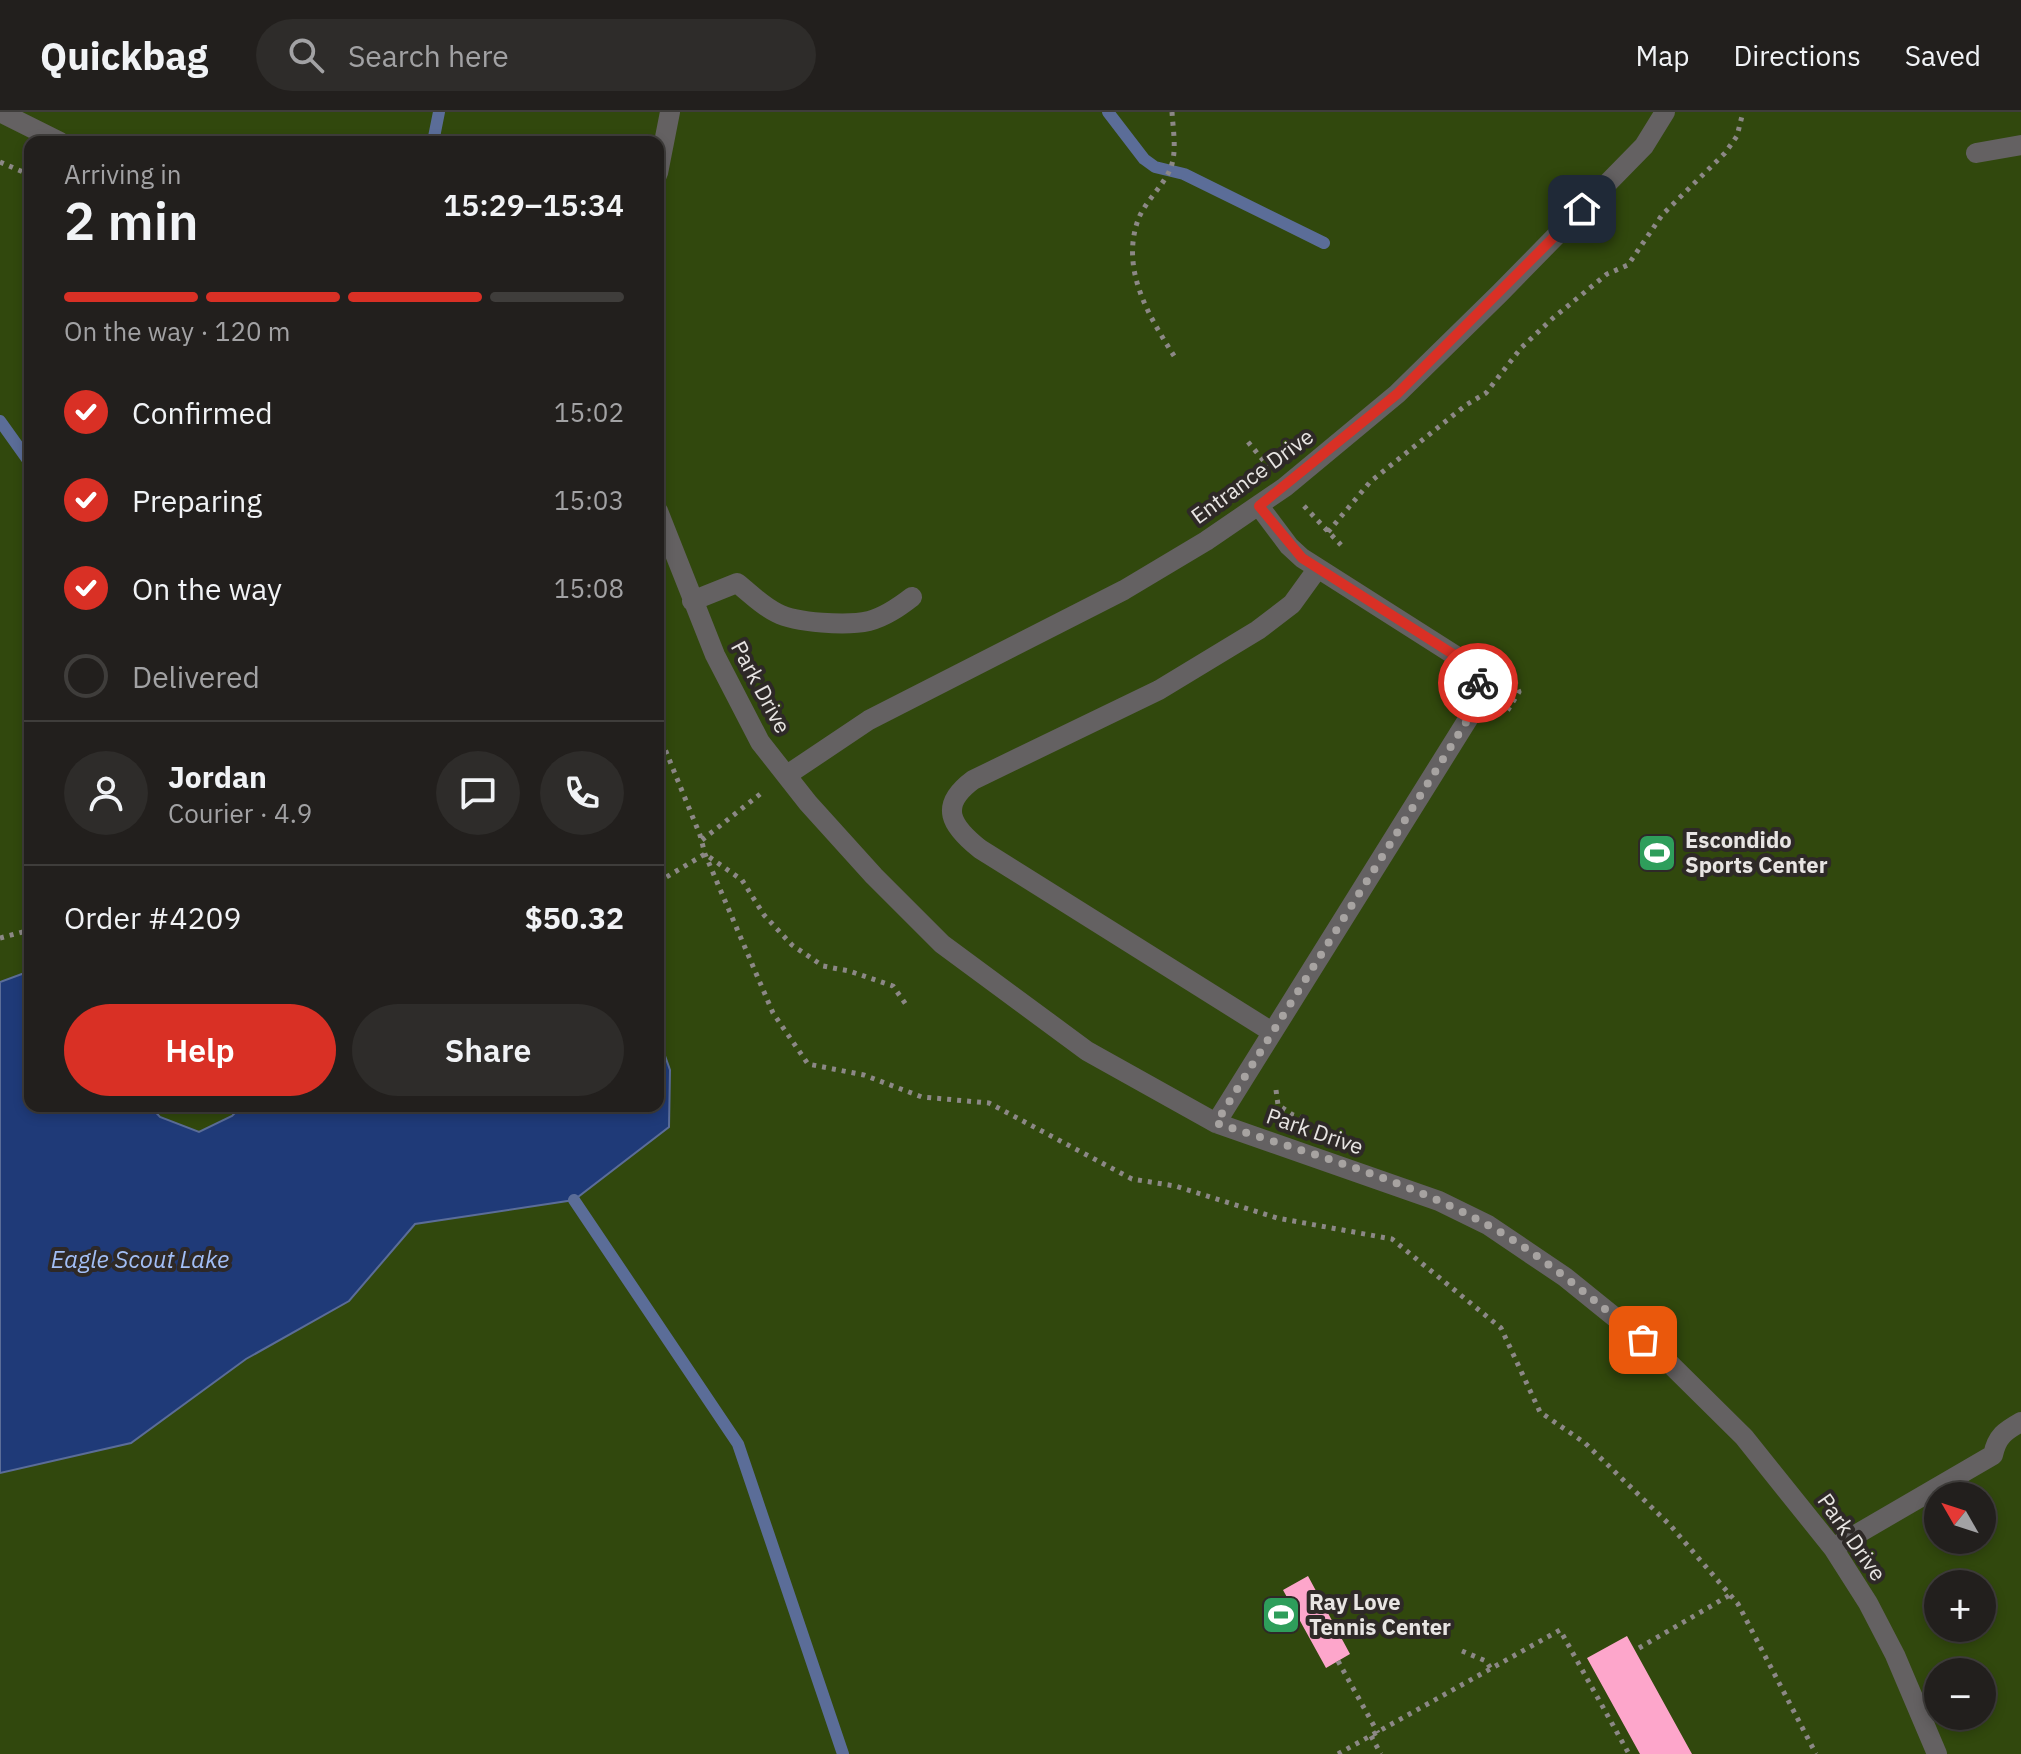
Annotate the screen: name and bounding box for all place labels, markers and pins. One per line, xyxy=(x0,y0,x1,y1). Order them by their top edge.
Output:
pin xyxy=(1548,175,1616,243)
place label: Escondido Sports Center xyxy=(1685,825,1828,879)
sports icon: Escondido Sports Center xyxy=(1636,832,1678,874)
pin xyxy=(1609,1306,1677,1374)
place label: Ray Love Tennis Center xyxy=(1309,1587,1451,1641)
sports icon: Ray Love Tennis Center xyxy=(1260,1594,1302,1636)

